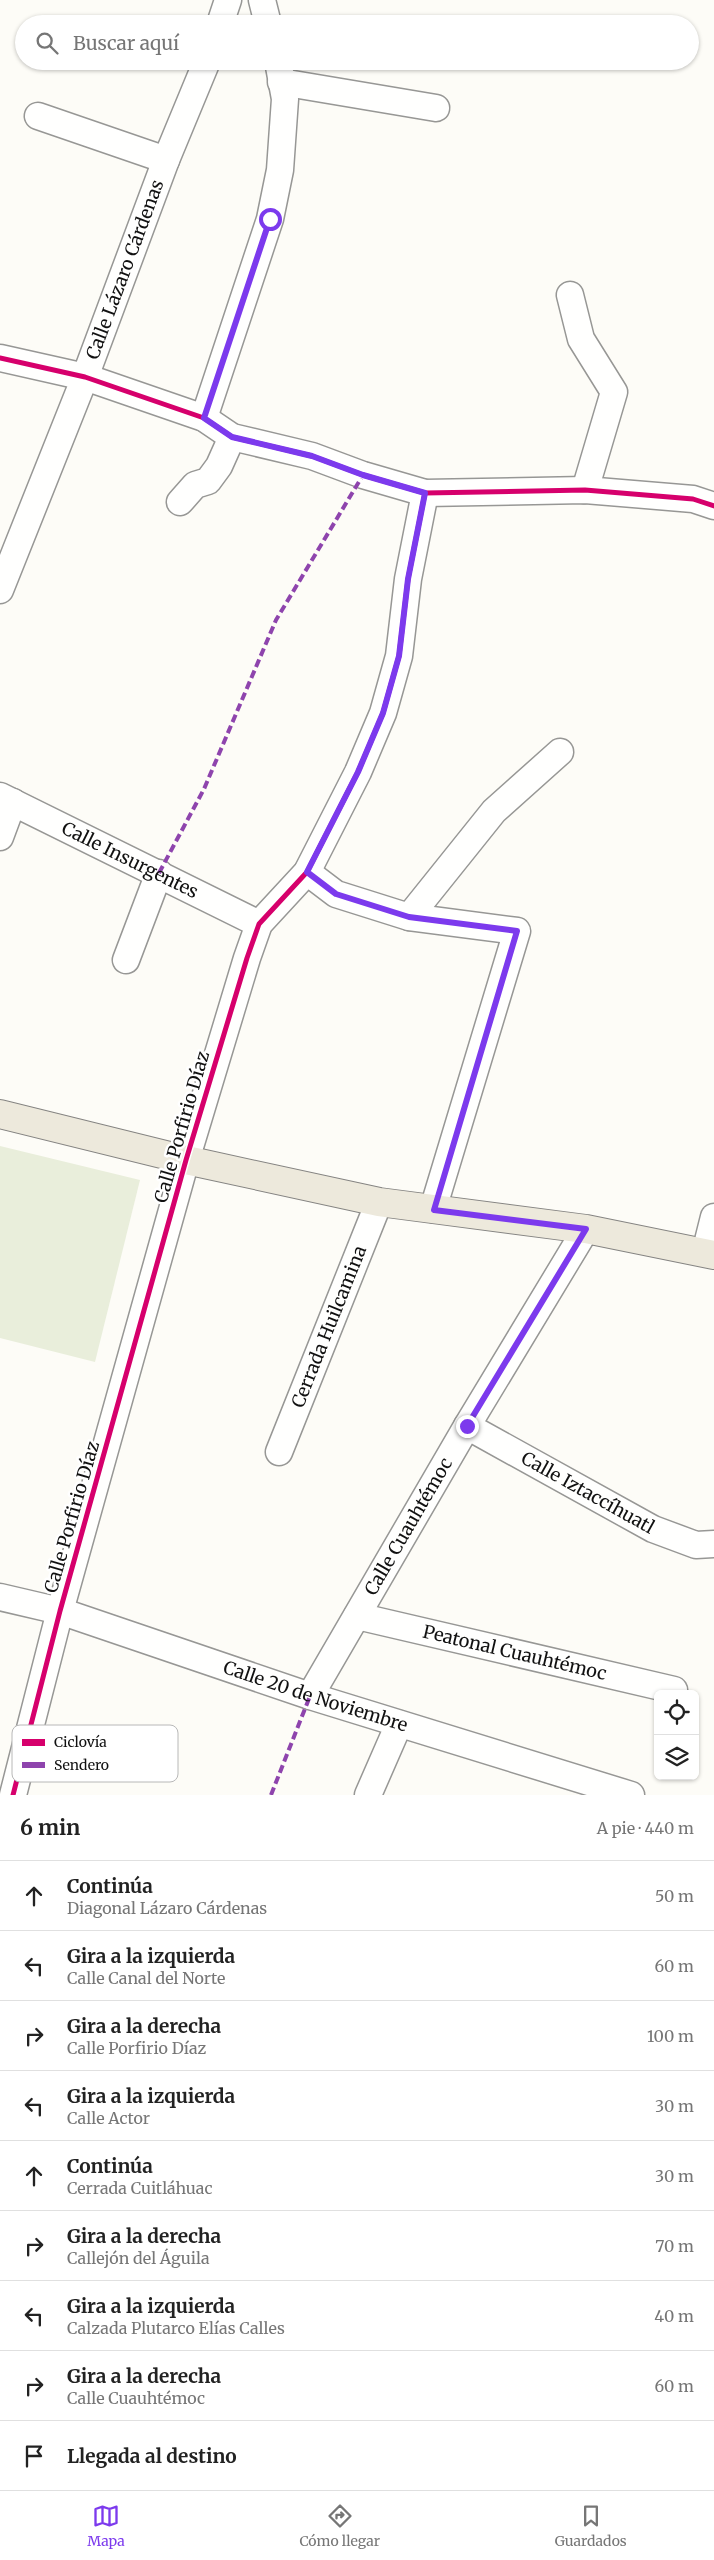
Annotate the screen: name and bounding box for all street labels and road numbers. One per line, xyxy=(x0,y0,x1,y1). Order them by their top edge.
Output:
street label: Calle Lázaro Cárdenas xyxy=(81,176,169,362)
street label: Calle Insurgentes xyxy=(58,816,202,903)
street label: Calle Porfirio Díaz xyxy=(149,1048,214,1205)
street label: Cerrada Huilcamina xyxy=(286,1242,371,1411)
street label: Calle Porfirio Díaz xyxy=(39,1438,104,1595)
street label: Calle Iztaccíhuatl xyxy=(517,1446,659,1539)
street label: Calle Cuauhtémoc xyxy=(359,1453,457,1599)
street label: Peatonal Cuauhtémoc xyxy=(421,1620,609,1685)
street label: Calle 20 de Noviembre xyxy=(220,1655,411,1736)

